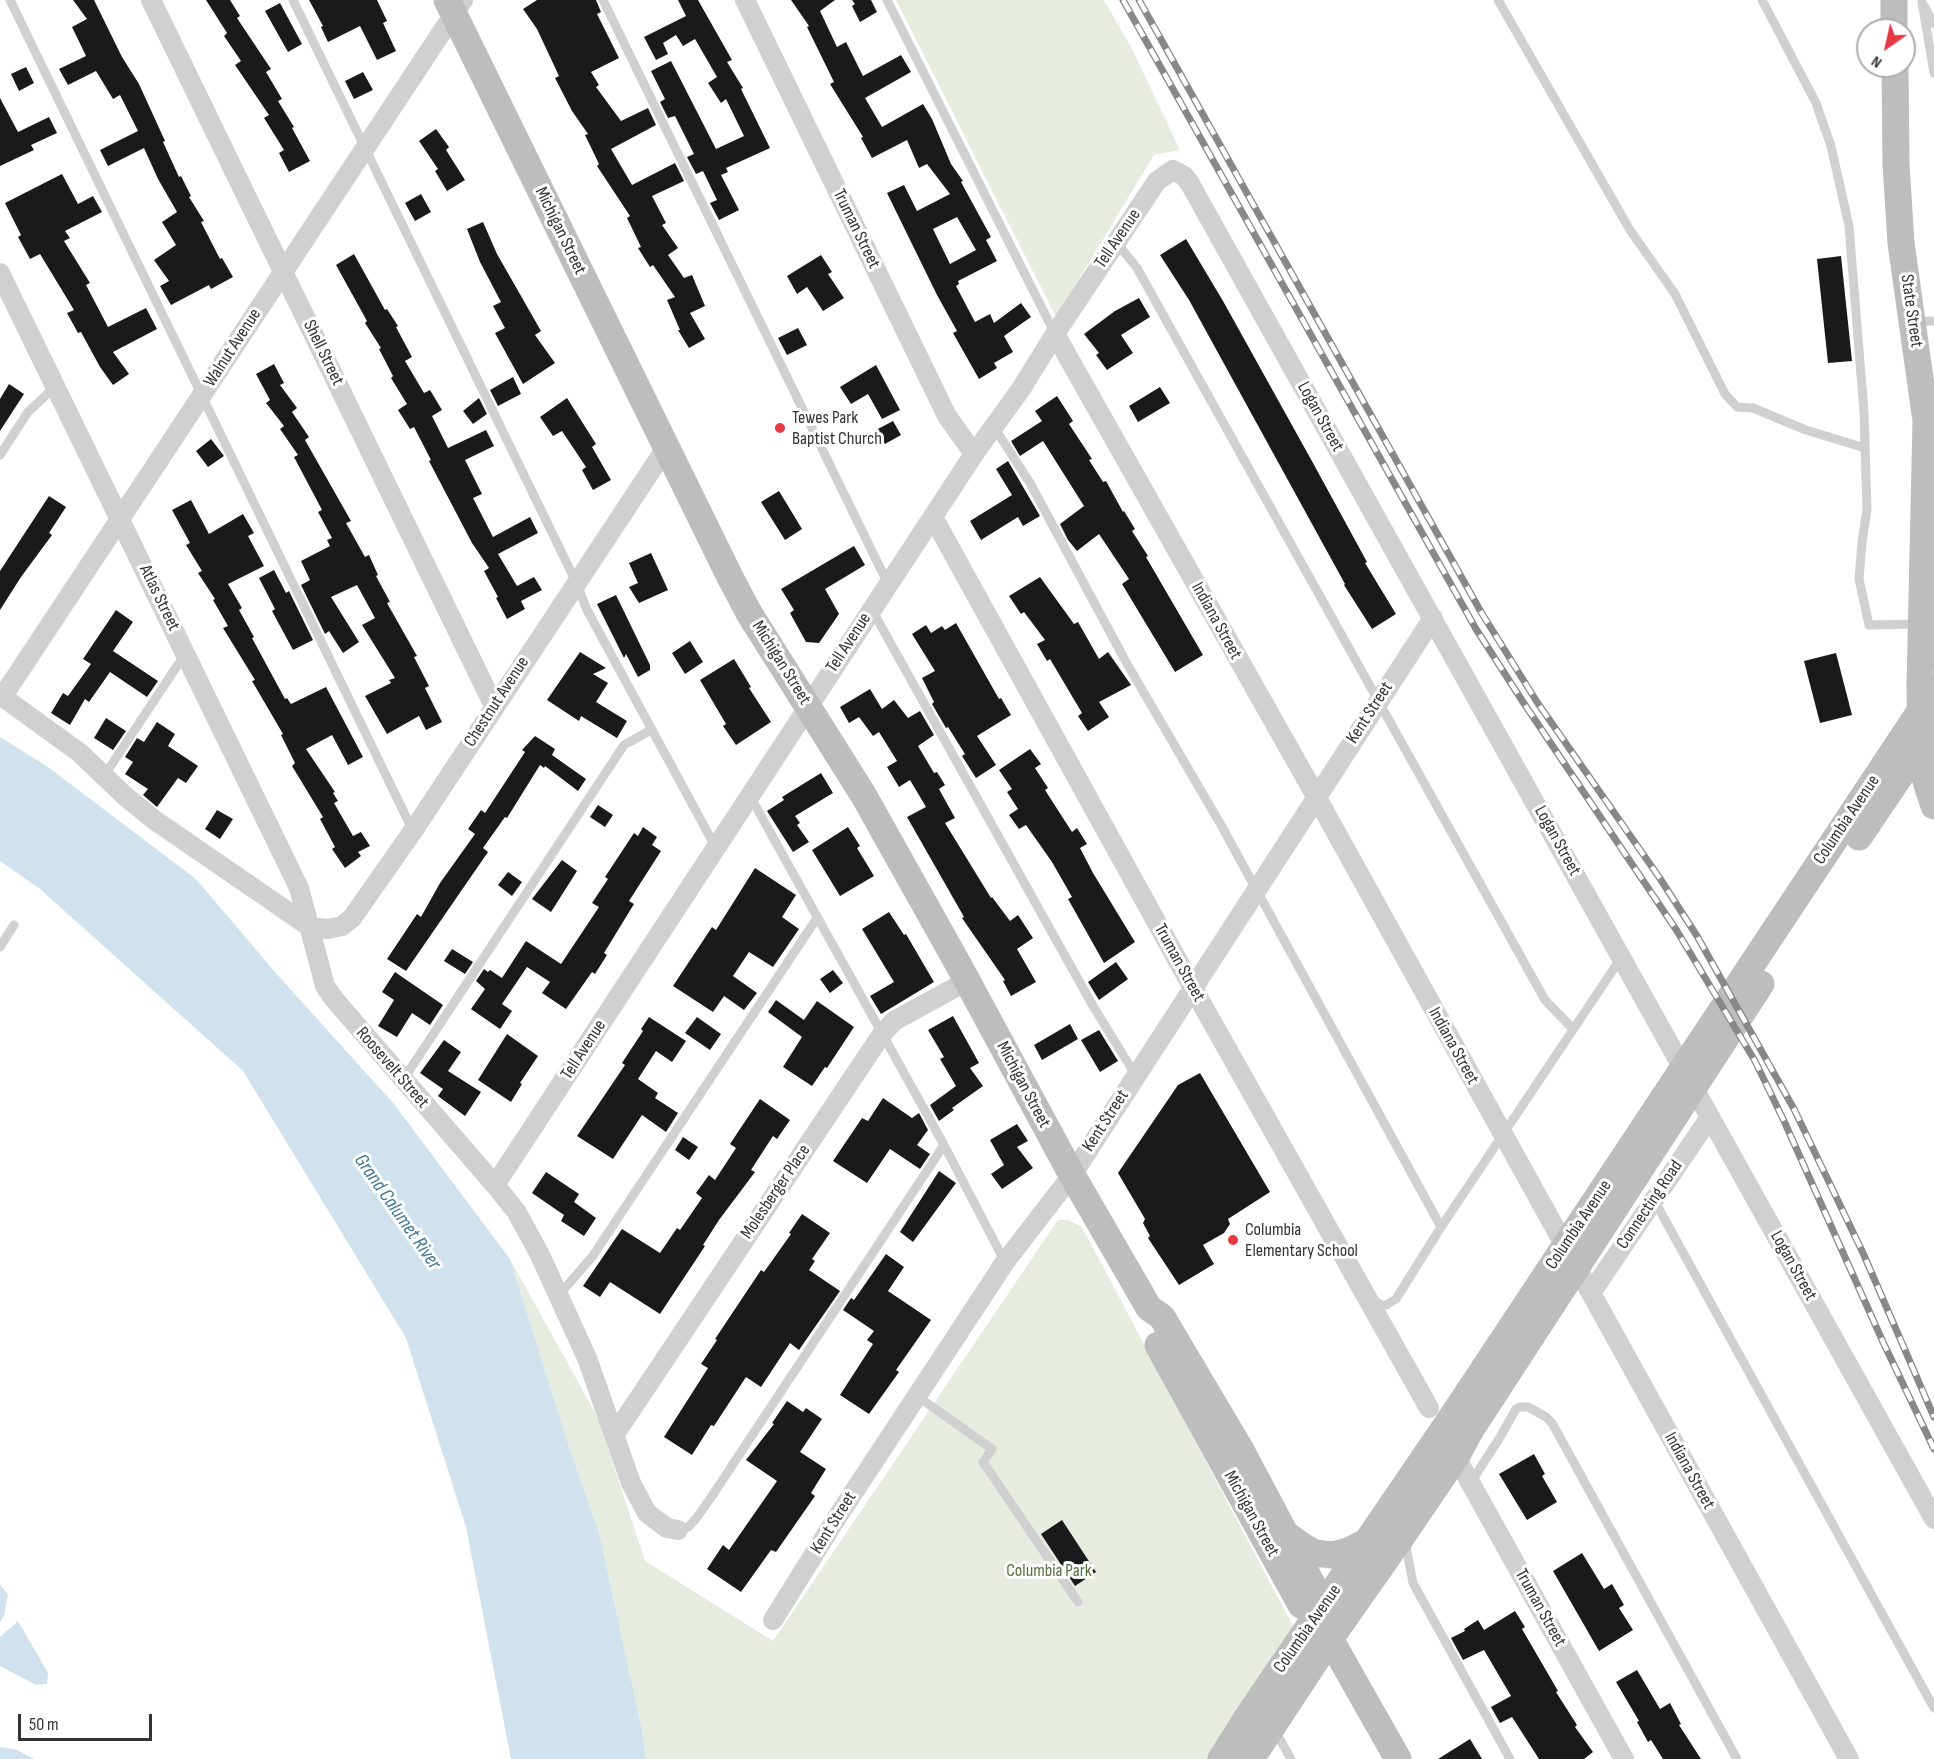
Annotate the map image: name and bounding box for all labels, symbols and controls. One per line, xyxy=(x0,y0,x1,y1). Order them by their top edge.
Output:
north arrow xyxy=(1856,18,1916,78)
text: N xyxy=(1868,51,1886,72)
street label: Michigan Street xyxy=(530,184,590,278)
street label: Truman Street xyxy=(828,186,884,272)
street label: Tell Avenue xyxy=(1090,205,1146,273)
street label: State Street xyxy=(1895,273,1927,349)
street label: Walnut Avenue xyxy=(200,305,266,391)
street label: Shell Street xyxy=(298,317,348,389)
street label: Logan Street xyxy=(1292,378,1348,456)
place label: Tewes Park Baptist Church xyxy=(792,407,882,450)
marker: Tewes Park Baptist Church xyxy=(773,421,787,435)
street label: Atlas Street xyxy=(134,561,184,635)
street label: Indiana Street xyxy=(1186,579,1246,663)
street label: Tell Avenue xyxy=(822,609,876,677)
street label: Michigan Street xyxy=(747,617,815,709)
street label: Chestnut Avenue xyxy=(460,653,534,751)
street label: Kent Street xyxy=(1342,678,1398,748)
street label: Columbia Avenue xyxy=(1809,771,1885,869)
street label: Logan Street xyxy=(1529,802,1585,880)
street label: Truman Street xyxy=(1149,920,1209,1006)
street label: Indiana Street xyxy=(1423,1004,1483,1088)
street label: Tell Avenue xyxy=(557,1016,611,1084)
street label: Roosevelt Street xyxy=(351,1023,433,1113)
street label: Michigan Street xyxy=(991,1038,1055,1132)
street label: Kent Street xyxy=(1078,1086,1134,1156)
street label: Molesberger Place xyxy=(737,1141,815,1243)
water label: Grand Calumet River xyxy=(348,1150,446,1274)
street label: Connecting Road xyxy=(1612,1157,1688,1253)
street label: Columbia Avenue xyxy=(1541,1176,1617,1274)
place label: Columbia Elementary School xyxy=(1245,1219,1358,1262)
street label: Logan Street xyxy=(1765,1227,1821,1305)
marker: Columbia Elementary School xyxy=(1226,1233,1240,1247)
street label: Indiana Street xyxy=(1659,1429,1719,1513)
street label: Michigan Street xyxy=(1219,1467,1283,1561)
street label: Kent Street xyxy=(806,1488,862,1558)
park label: Columbia Park xyxy=(1006,1560,1092,1582)
street label: Truman Street xyxy=(1510,1565,1570,1651)
street label: Columbia Avenue xyxy=(1270,1581,1346,1677)
scale bar xyxy=(21,1702,154,1740)
text: 50 m xyxy=(29,1714,59,1735)

